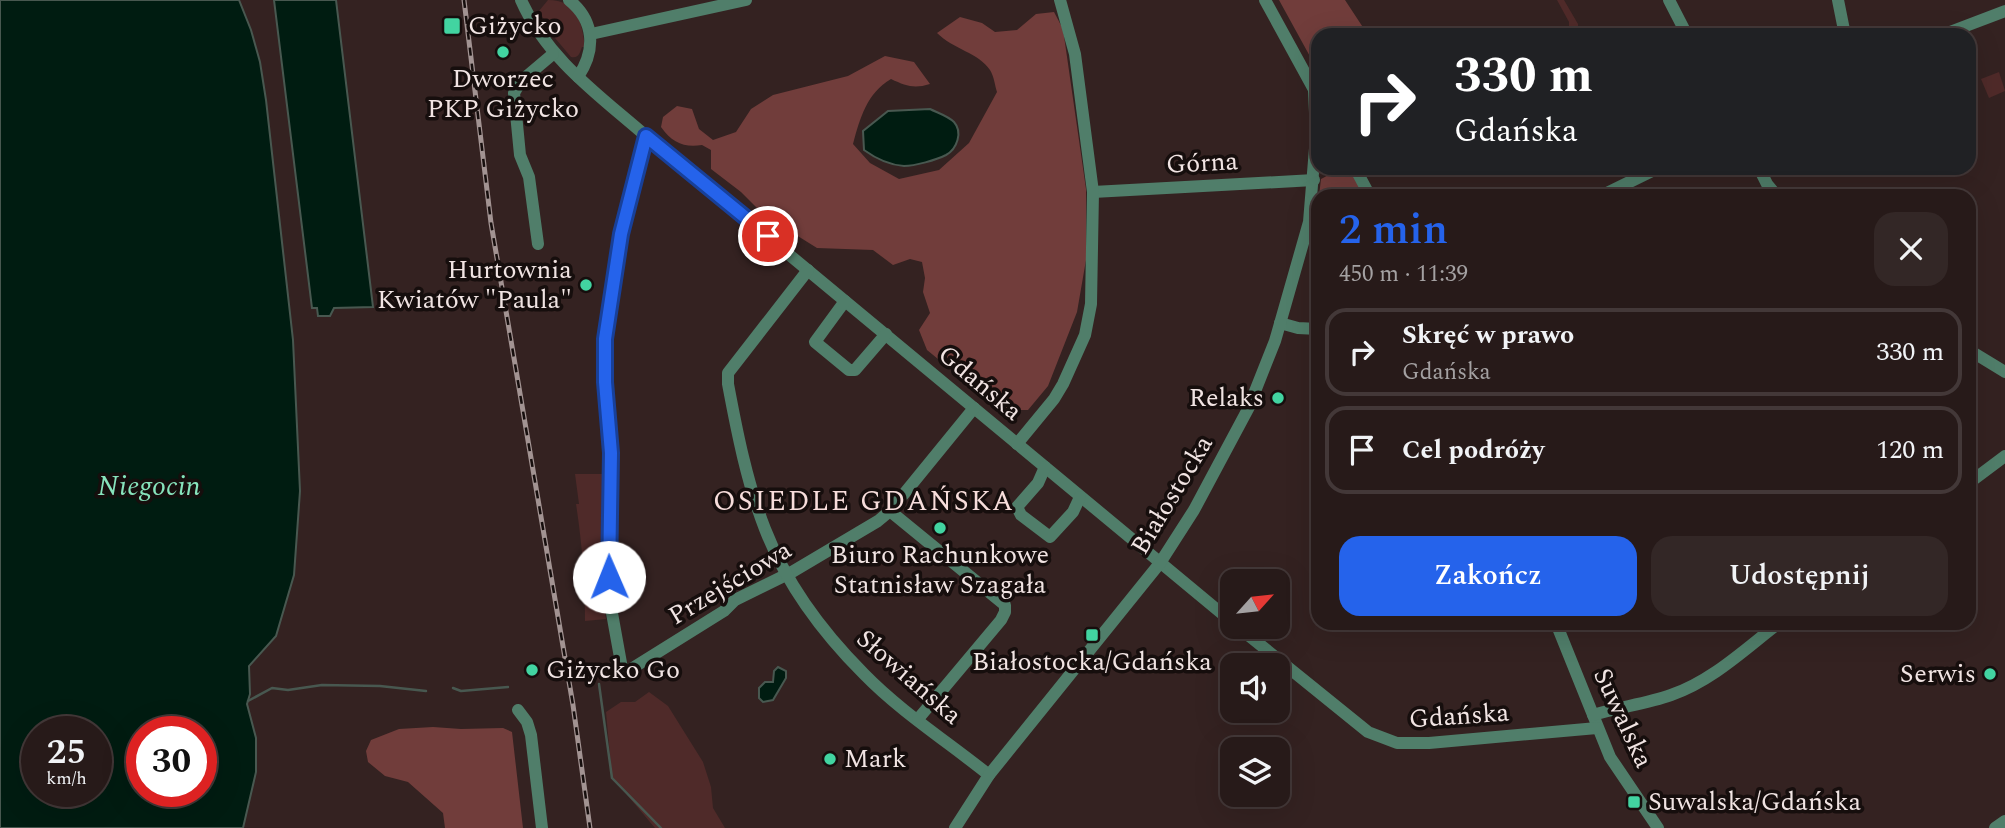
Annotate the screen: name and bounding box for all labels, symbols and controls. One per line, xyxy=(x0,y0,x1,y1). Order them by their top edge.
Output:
place label: Giżycko xyxy=(468,6,562,46)
marker: Giżycko xyxy=(442,16,462,36)
text: 330 m xyxy=(1454,39,1593,114)
marker: Dworzec PKP Giżycko xyxy=(495,44,511,60)
icon: right xyxy=(1339,56,1430,147)
place label: Dworzec PKP Giżycko xyxy=(427,59,579,129)
text: Gdańska xyxy=(1454,107,1578,156)
street label: Górna xyxy=(1165,141,1239,185)
text: 2 min xyxy=(1339,199,1448,262)
pin xyxy=(738,206,798,266)
button: close xyxy=(1874,212,1948,286)
icon: arrive xyxy=(749,217,787,255)
place label: Hurtownia Kwiatów "Paula" xyxy=(377,250,572,320)
text: 450 m · 11:39 xyxy=(1339,257,1468,292)
marker: Hurtownia Kwiatów "Paula" xyxy=(578,277,594,293)
text: Skręć w prawo xyxy=(1402,315,1574,355)
text: 330 m xyxy=(1876,332,1944,372)
icon: right xyxy=(1343,333,1381,371)
street label: Gdańska xyxy=(929,335,1032,431)
text: Gdańska xyxy=(1402,355,1491,390)
place label: Relaks xyxy=(1189,378,1264,418)
marker: Relaks xyxy=(1270,390,1286,406)
street label: Białostocka xyxy=(1121,427,1224,562)
text: Cel podróży xyxy=(1402,430,1544,470)
text: 120 m xyxy=(1876,430,1944,470)
icon: arrive xyxy=(1343,431,1381,469)
water label: Niegocin xyxy=(97,465,201,508)
district label: OSIEDLE GDAŃSKA xyxy=(713,480,1015,523)
marker: Biuro Rachunkowe Statnisław Szagała xyxy=(932,520,948,536)
street label: Przejściowa xyxy=(661,530,800,636)
place label: Biuro Rachunkowe Statnisław Szagała xyxy=(831,535,1049,605)
button: Zakończ xyxy=(1339,536,1637,616)
button: Udostępnij xyxy=(1651,536,1948,616)
position arrow xyxy=(572,540,646,614)
north arrow xyxy=(1220,569,1290,639)
map controls xyxy=(1220,569,1290,807)
street label: Słowiańska xyxy=(847,620,971,735)
marker: Białostocka/Gdańska xyxy=(1084,627,1100,643)
place label: Białostocka/Gdańska xyxy=(972,642,1212,682)
place label: Giżycko Go xyxy=(546,650,680,690)
button: sound xyxy=(1220,653,1290,723)
place label: Serwis xyxy=(1900,654,1976,694)
street label: Suwalska xyxy=(1582,661,1664,775)
marker: Giżycko Go xyxy=(524,662,540,678)
marker: Serwis xyxy=(1982,666,1998,682)
street label: Gdańska xyxy=(1408,693,1511,739)
speed limit sign: 30 xyxy=(126,716,217,807)
text: 25 xyxy=(47,726,86,779)
button: layers xyxy=(1220,737,1290,807)
place label: Mark xyxy=(844,739,906,779)
marker: Mark xyxy=(822,751,838,767)
text: km/h xyxy=(46,765,87,792)
place label: Suwalska/Gdańska xyxy=(1648,782,1861,822)
marker: Suwalska/Gdańska xyxy=(1626,794,1642,810)

